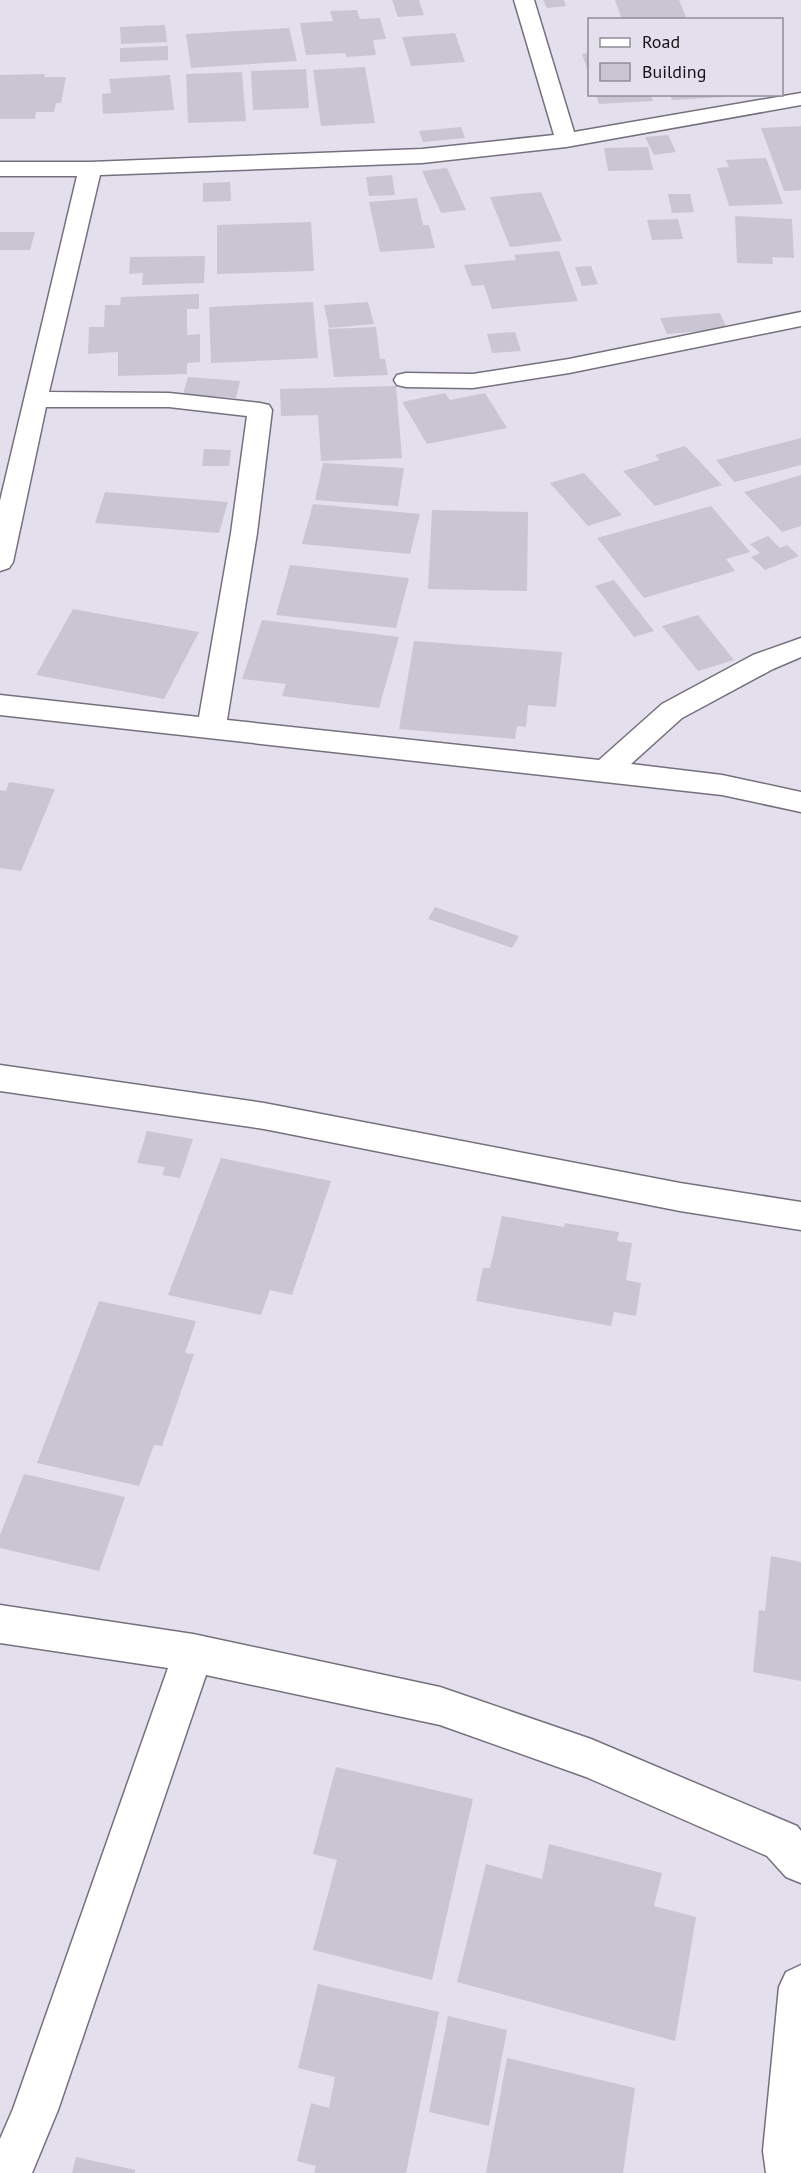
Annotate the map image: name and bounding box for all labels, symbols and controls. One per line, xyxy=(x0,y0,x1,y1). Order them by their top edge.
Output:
legend xyxy=(588,18,783,96)
text: Road xyxy=(642,30,680,53)
text: Building xyxy=(642,60,706,83)

